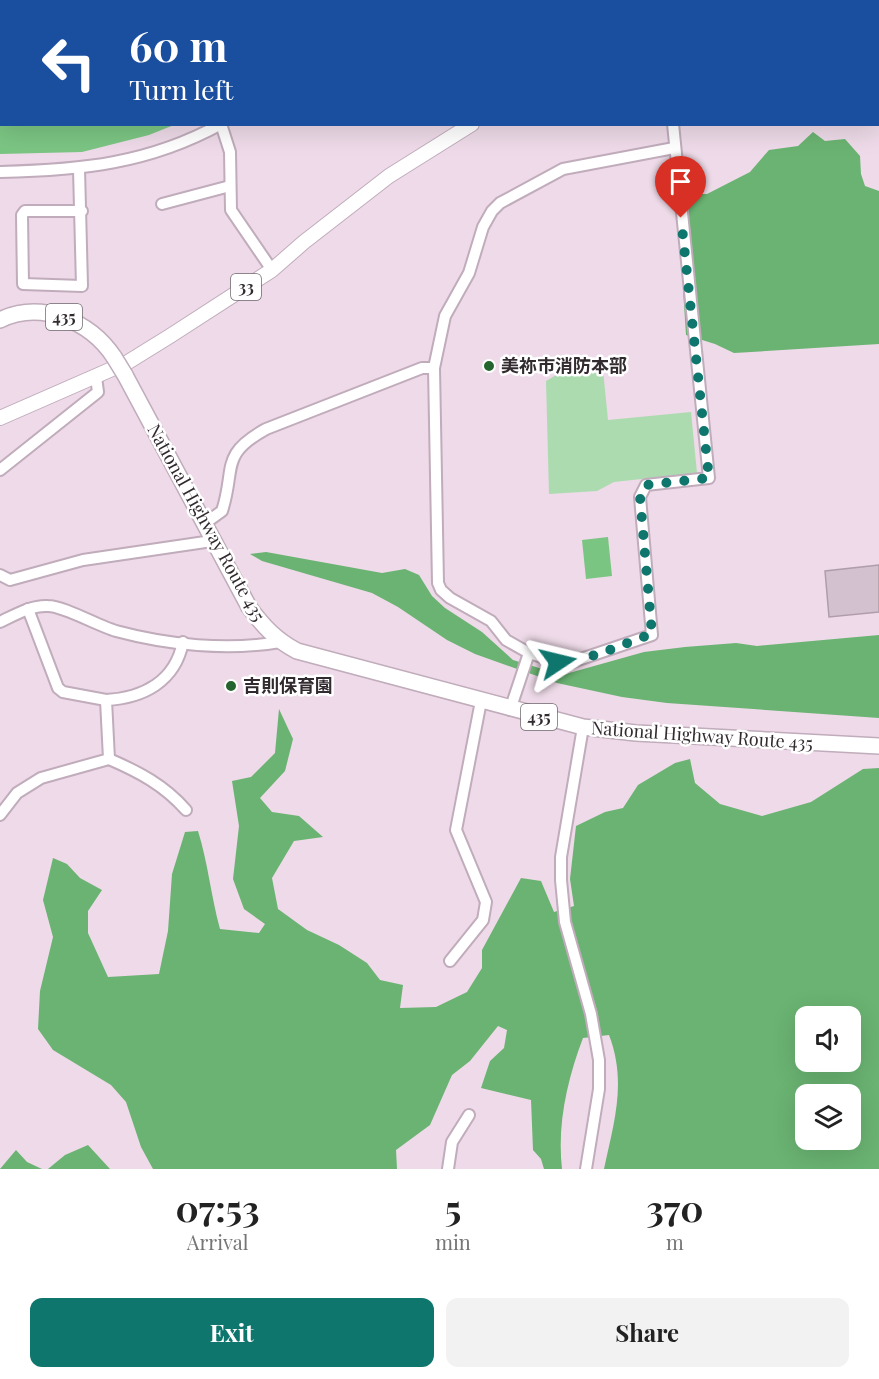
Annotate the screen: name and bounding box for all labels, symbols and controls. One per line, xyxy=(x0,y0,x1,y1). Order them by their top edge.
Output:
text: 60 m xyxy=(129,17,227,73)
icon: left xyxy=(30,24,108,102)
text: Turn left xyxy=(129,71,233,107)
pin xyxy=(655,156,706,218)
icon: arrive xyxy=(664,165,697,198)
road number: 33 xyxy=(231,274,261,300)
road number: 435 xyxy=(46,304,82,330)
place label: 美祢市消防本部 xyxy=(501,353,627,377)
marker: 美祢市消防本部 xyxy=(482,359,496,373)
street label: National Highway Route 435 xyxy=(142,419,271,626)
position arrow xyxy=(526,630,590,694)
place label: 吉則保育園 xyxy=(243,673,333,697)
marker: 吉則保育園 xyxy=(224,679,238,693)
road number: 435 xyxy=(521,704,557,730)
street label: National Highway Route 435 xyxy=(590,715,814,755)
map controls xyxy=(795,1006,861,1150)
button: sound xyxy=(795,1006,861,1072)
button: layers xyxy=(795,1084,861,1150)
text: 07:53 xyxy=(176,1183,260,1231)
text: 5 xyxy=(445,1183,461,1231)
text: 370 xyxy=(646,1183,703,1231)
text: Arrival xyxy=(187,1228,248,1255)
text: min xyxy=(435,1228,471,1255)
text: m xyxy=(666,1228,684,1255)
button: Exit xyxy=(30,1298,434,1367)
button: Share xyxy=(446,1298,849,1367)

